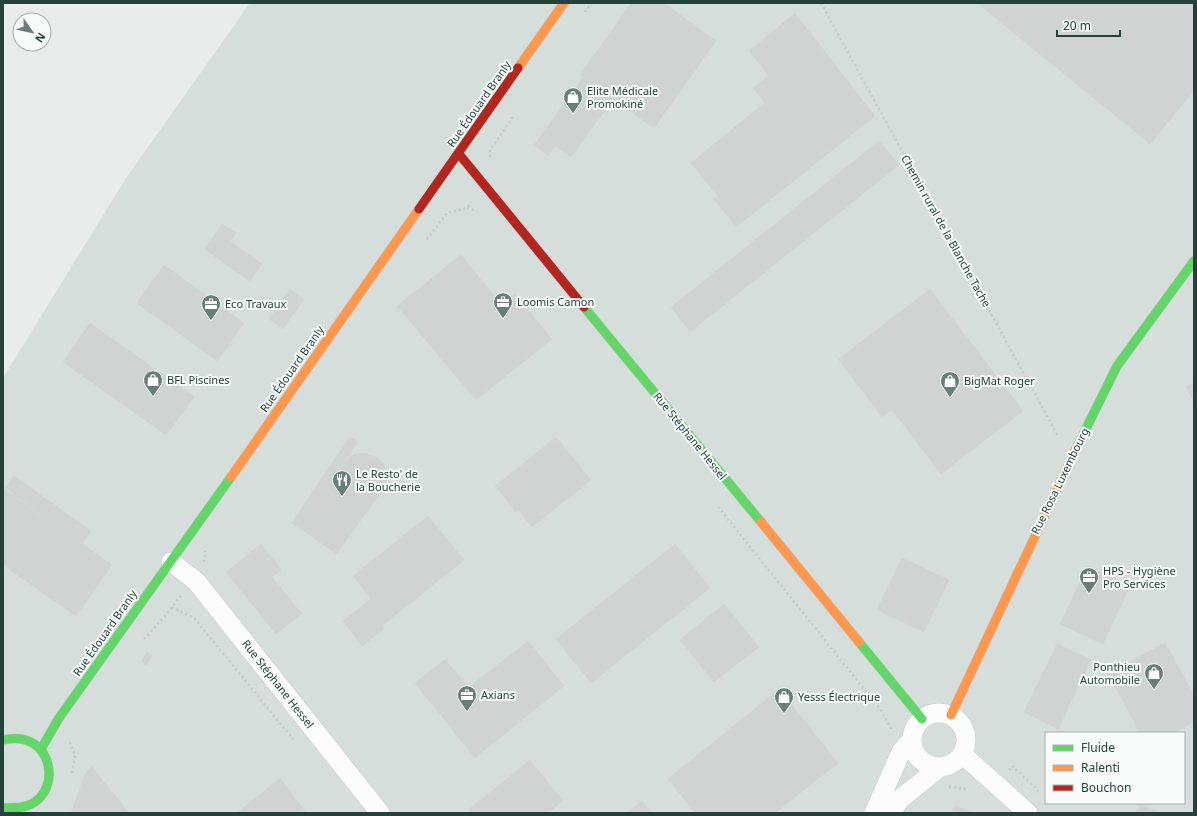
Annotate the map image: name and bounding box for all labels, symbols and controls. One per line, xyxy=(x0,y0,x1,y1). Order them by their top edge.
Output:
north arrow xyxy=(12,12,52,52)
scale bar xyxy=(1057,12,1120,38)
text: 20 m xyxy=(1063,17,1091,34)
text: N xyxy=(32,30,49,46)
street label: Rue Édouard Branly xyxy=(443,57,514,150)
place label: Elite Médicale Promokiné xyxy=(587,83,658,111)
shop icon: Elite Médicale Promokiné xyxy=(562,86,584,114)
street label: Chemin rural de la Blanche Tache xyxy=(898,152,995,310)
office icon: Loomis Camon xyxy=(492,291,514,319)
office icon: Eco Travaux xyxy=(200,293,222,321)
place label: Loomis Camon xyxy=(517,294,594,309)
place label: Eco Travaux xyxy=(225,296,287,311)
street label: Rue Édouard Branly xyxy=(256,322,327,415)
shop icon: BFL Piscines xyxy=(142,369,164,397)
shop icon: BigMat Roger xyxy=(939,370,961,398)
place label: BFL Piscines xyxy=(167,372,230,387)
place label: BigMat Roger xyxy=(964,373,1035,388)
street label: Rue Stéphane Hessel xyxy=(650,389,730,483)
street label: Rue Rosa Luxembourg xyxy=(1027,425,1092,536)
place label: Le Resto' de la Boucherie xyxy=(356,466,420,494)
restaurant icon: Le Resto' de la Boucherie xyxy=(331,469,353,497)
place label: HPS - Hygiène Pro Services xyxy=(1103,563,1176,591)
office icon: HPS - Hygiène Pro Services xyxy=(1078,566,1100,594)
street label: Rue Édouard Branly xyxy=(69,586,140,679)
street label: Rue Stéphane Hessel xyxy=(239,636,318,731)
place label: Ponthieu Automobile xyxy=(1080,659,1140,687)
shop icon: Ponthieu Automobile xyxy=(1143,662,1165,690)
office icon: Axians xyxy=(456,684,478,712)
shop icon: Yesss Électrique xyxy=(773,686,795,714)
place label: Axians xyxy=(481,687,515,702)
place label: Yesss Électrique xyxy=(798,689,880,704)
legend xyxy=(1045,732,1185,804)
text: Fluide xyxy=(1081,739,1115,756)
text: Ralenti xyxy=(1081,759,1120,776)
text: Bouchon xyxy=(1081,779,1131,796)

